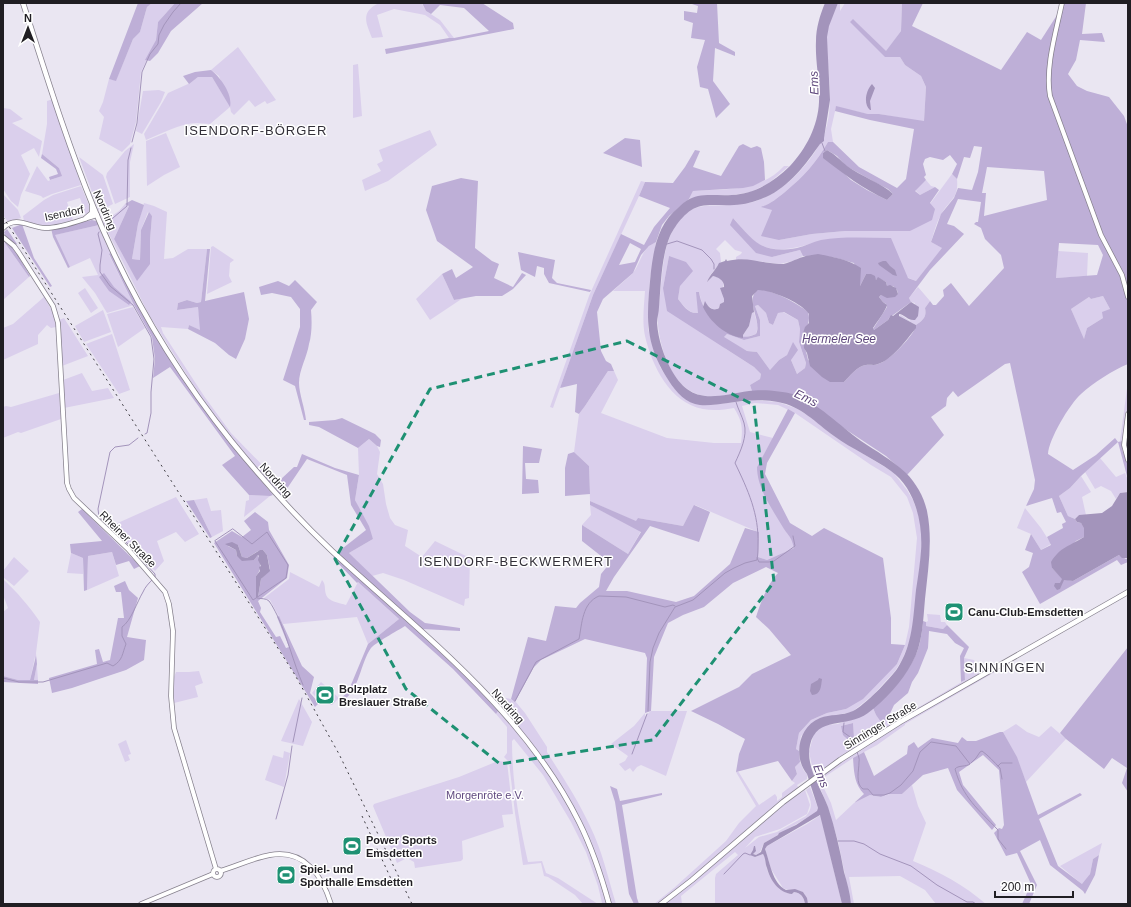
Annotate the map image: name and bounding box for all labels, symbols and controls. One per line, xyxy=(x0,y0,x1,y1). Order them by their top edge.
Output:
north arrow xyxy=(8,8,48,48)
text: N xyxy=(24,12,32,24)
water label: Ems xyxy=(807,71,821,95)
district label: ISENDORF-BÖRGER xyxy=(185,123,327,138)
street label: Nordring xyxy=(91,188,119,232)
street label: Isendorf xyxy=(43,203,86,223)
water label: Hermeler See xyxy=(802,332,876,346)
water label: Ems xyxy=(792,386,820,410)
street label: Nordring xyxy=(257,460,295,500)
street label: Rheiner Straße xyxy=(97,508,159,570)
district label: ISENDORF-BECKWERMERT xyxy=(419,554,613,569)
sports icon: Canu-Club-Emsdetten xyxy=(943,601,965,623)
place label: Canu-Club-Emsdetten xyxy=(968,606,1084,618)
district label: SINNINGEN xyxy=(964,660,1046,675)
place label: Bolzplatz Breslauer Straße xyxy=(339,683,427,708)
sports icon: Bolzplatz Breslauer Straße xyxy=(314,684,336,706)
street label: Nordring xyxy=(489,686,527,726)
street label: Sinninger Straße xyxy=(842,699,918,751)
water label: Ems xyxy=(810,762,832,790)
park label: Morgenröte e.V. xyxy=(446,789,524,801)
place label: Power Sports Emsdetten xyxy=(366,834,437,859)
sports icon: Power Sports Emsdetten xyxy=(341,835,363,857)
place label: Spiel- und Sporthalle Emsdetten xyxy=(300,863,413,888)
sports icon: Spiel- und Sporthalle Emsdetten xyxy=(275,864,297,886)
scale bar xyxy=(995,873,1073,899)
text: 200 m xyxy=(1001,880,1034,894)

